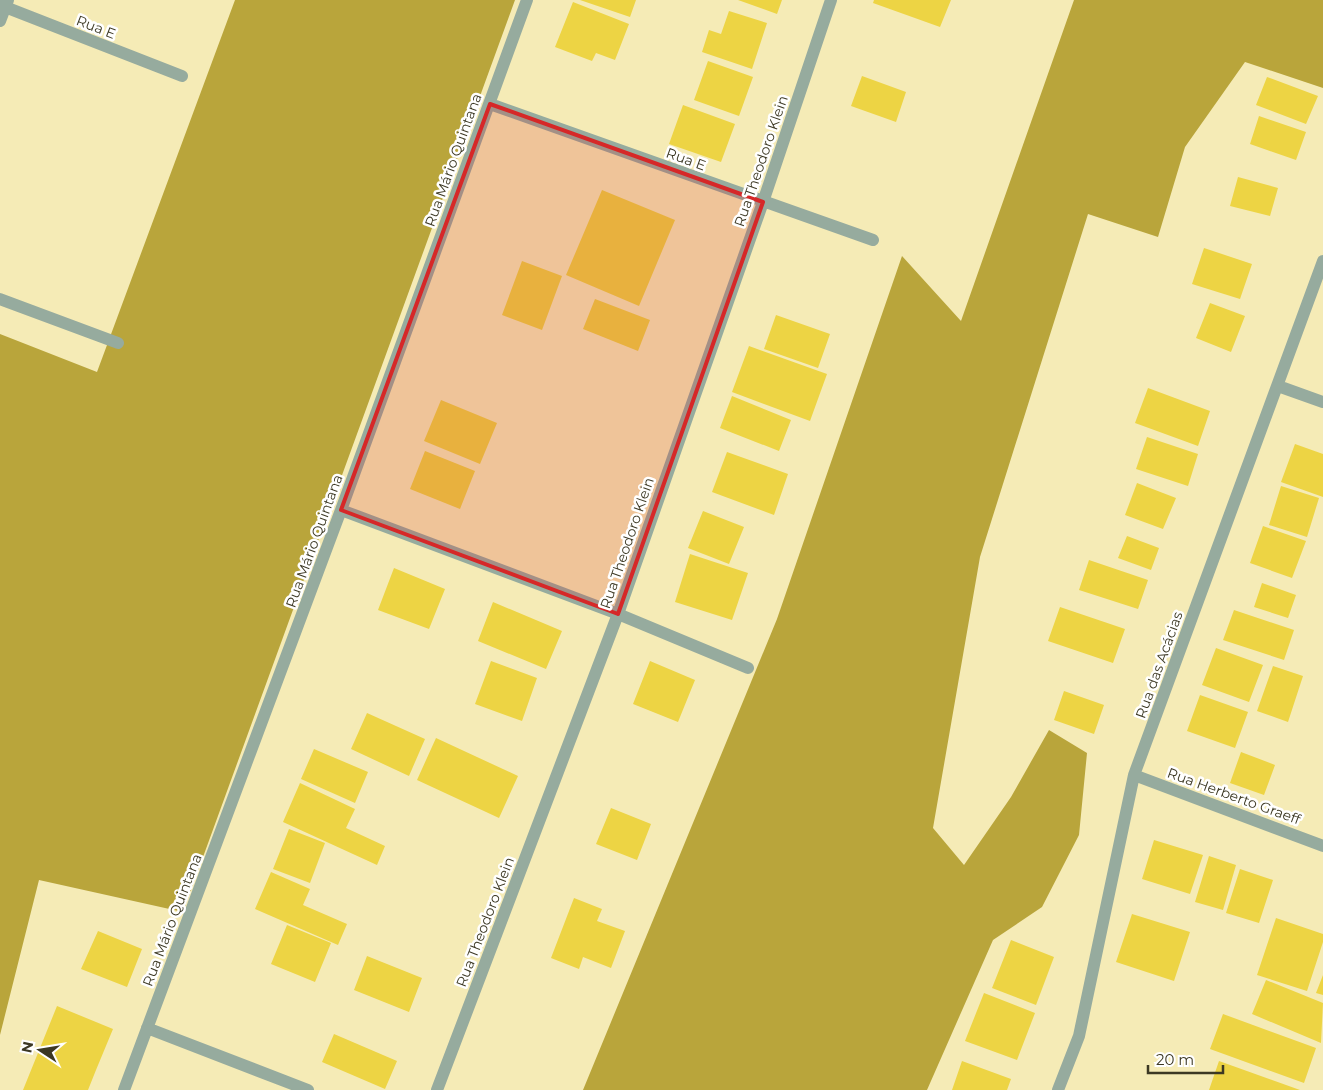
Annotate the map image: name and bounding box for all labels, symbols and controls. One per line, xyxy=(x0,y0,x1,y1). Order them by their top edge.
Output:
street label: Rua E xyxy=(74,11,118,43)
street label: Rua Mário Quintana xyxy=(421,91,485,229)
street label: Rua Theodoro Klein xyxy=(730,93,792,229)
street label: Rua E xyxy=(664,144,708,174)
street label: Rua Mário Quintana xyxy=(282,472,346,610)
street label: Rua Theodoro Klein xyxy=(596,475,658,611)
street label: Rua das Acácias xyxy=(1131,609,1187,721)
street label: Rua Herberto Graeff xyxy=(1165,764,1304,829)
street label: Rua Mário Quintana xyxy=(138,851,206,989)
street label: Rua Theodoro Klein xyxy=(452,854,518,990)
north arrow xyxy=(15,1025,65,1075)
text: N xyxy=(17,1040,37,1055)
scale bar xyxy=(1148,1042,1223,1074)
text: 20 m xyxy=(1156,1050,1194,1069)

